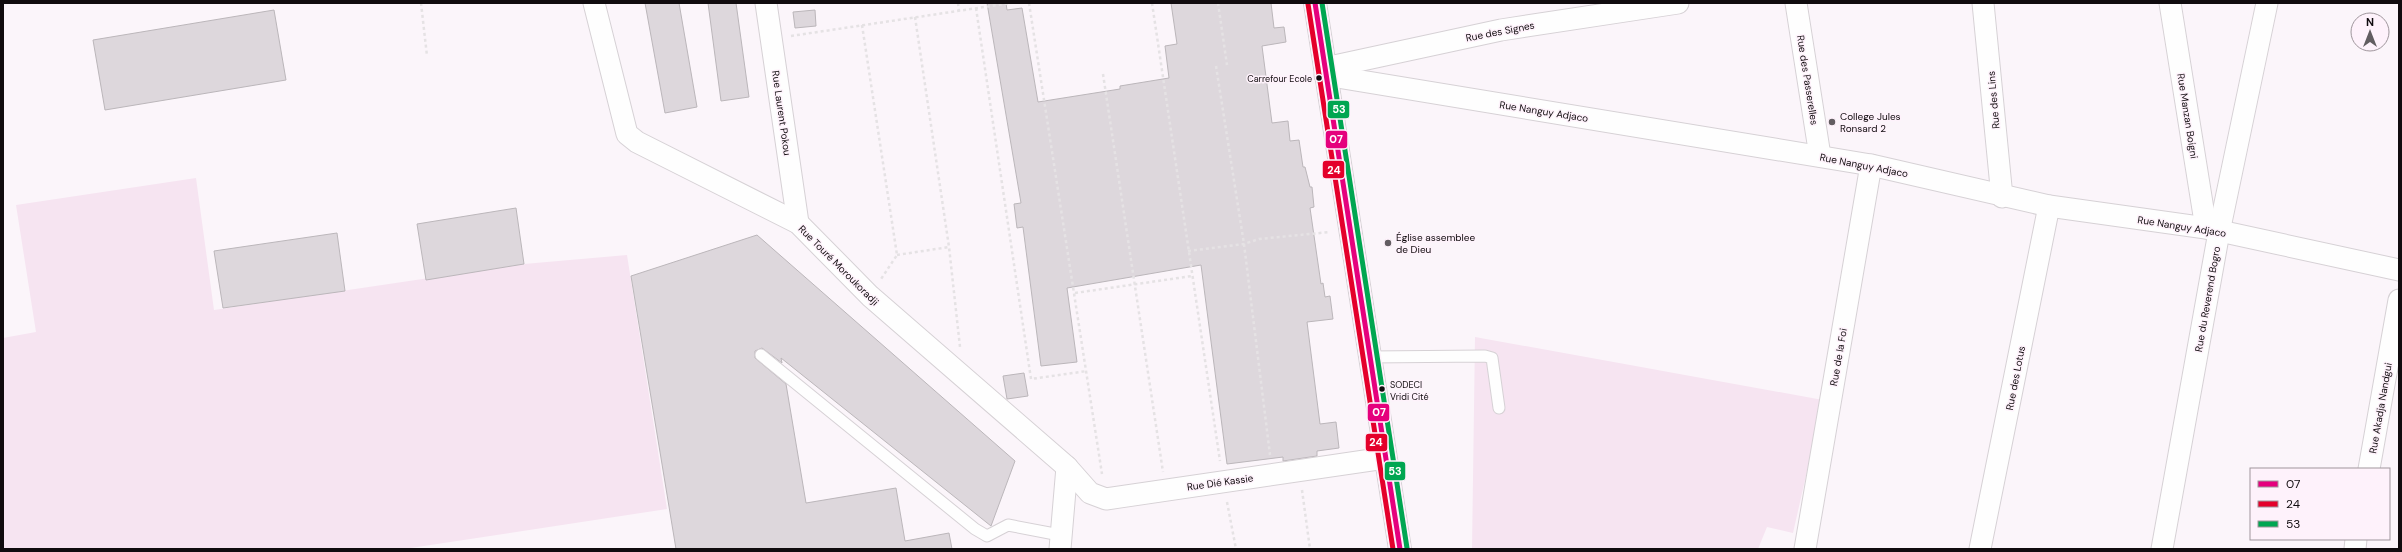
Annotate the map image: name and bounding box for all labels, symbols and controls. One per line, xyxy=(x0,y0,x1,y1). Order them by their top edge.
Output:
north arrow xyxy=(2350,12,2390,52)
text: N xyxy=(2366,15,2374,29)
street label: Rue des Signes xyxy=(1465,18,1536,45)
street label: Rue des Passerelles xyxy=(1794,34,1821,126)
street label: Rue Laurent Pokou xyxy=(769,70,794,157)
street label: Rue des Lins xyxy=(1984,70,2003,129)
place label: Carrefour Ecole xyxy=(1247,73,1312,85)
marker: Carrefour Ecole xyxy=(1314,73,1324,83)
street label: Rue Manzan Boigni xyxy=(2174,73,2201,160)
street label: Rue Nanguy Adjaco xyxy=(1499,98,1589,125)
line badge: 53 xyxy=(1327,100,1350,119)
text: 53 xyxy=(1332,102,1346,116)
place label: College Jules Ronsard 2 xyxy=(1840,110,1901,135)
marker: College Jules Ronsard 2 xyxy=(1827,117,1837,127)
line badge: 07 xyxy=(1325,130,1348,149)
text: 07 xyxy=(1329,132,1343,146)
street label: Rue Nanguy Adjaco xyxy=(1819,151,1909,180)
line badge: 24 xyxy=(1322,160,1345,179)
text: 24 xyxy=(1327,163,1341,177)
street label: Rue Nanguy Adjaco xyxy=(2137,213,2227,240)
street label: Rue Touré Moroukoradji xyxy=(796,222,882,308)
place label: Église assemblee de Dieu xyxy=(1396,231,1475,256)
marker: Église assemblee de Dieu xyxy=(1383,238,1393,248)
street label: Rue du Reverend Bogro xyxy=(2192,245,2223,353)
street label: Rue de la Foi xyxy=(1827,327,1850,387)
street label: Rue des Lotus xyxy=(2003,345,2028,411)
street label: Rue Akadja Nandgui xyxy=(2366,362,2395,455)
place label: SODECI Vridi Cité xyxy=(1390,379,1429,403)
marker: SODECI Vridi Cité xyxy=(1377,384,1387,394)
line badge: 07 xyxy=(1367,403,1390,422)
text: 07 xyxy=(1372,405,1386,419)
line badge: 24 xyxy=(1365,433,1388,452)
text: 24 xyxy=(1369,435,1383,449)
line badge: 53 xyxy=(1384,461,1406,481)
text: 53 xyxy=(1388,464,1402,478)
legend xyxy=(2250,468,2390,540)
street label: Rue Dié Kassie xyxy=(1186,471,1254,494)
text: 07 xyxy=(2286,476,2300,492)
text: 24 xyxy=(2286,496,2300,512)
text: 53 xyxy=(2286,516,2300,532)

